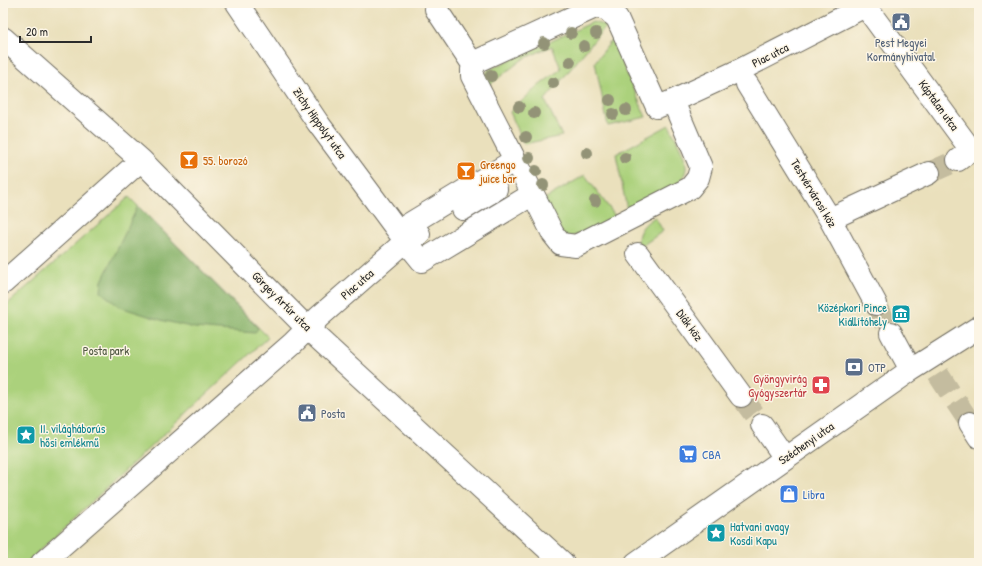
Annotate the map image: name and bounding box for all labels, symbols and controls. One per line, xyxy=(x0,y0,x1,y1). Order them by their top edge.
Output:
public building icon: Pest Megyei Kormányhivatal xyxy=(890,11,912,33)
scale bar xyxy=(20,18,91,44)
text: 20 m xyxy=(26,23,48,40)
place label: Pest Megyei Kormányhivatal xyxy=(867,34,936,65)
street label: Piac utca xyxy=(749,38,791,71)
street label: Káptalan utca xyxy=(915,76,963,134)
street label: Zichy Hippolyt utca xyxy=(289,84,351,162)
bar icon: 55. borozó xyxy=(178,149,200,171)
place label: 55. borozó xyxy=(203,152,248,169)
street label: Testvérvárosi köz xyxy=(787,155,841,231)
place label: Greengo juice bar xyxy=(478,156,517,187)
bar icon: Greengo juice bar xyxy=(455,160,477,182)
street label: Piac utca xyxy=(337,265,377,303)
street label: Görgey Artúr utca xyxy=(248,267,316,335)
place label: Középkori Pince Kiállítóhely xyxy=(818,299,887,330)
museum icon: Középkori Pince Kiállítóhely xyxy=(890,303,912,325)
street label: Diák köz xyxy=(673,306,707,344)
park label: Posta park xyxy=(83,342,129,359)
bank icon: OTP xyxy=(843,356,865,378)
place label: OTP xyxy=(868,359,886,376)
place label: Gyöngyvirág Gyógyszertár xyxy=(748,370,807,401)
pharmacy icon: Gyöngyvirág Gyógyszertár xyxy=(810,374,832,396)
public building icon: Posta xyxy=(296,402,318,424)
place label: Posta xyxy=(321,405,345,422)
street label: Széchenyi utca xyxy=(775,417,837,468)
place label: II. világháborús hősi emlékmű xyxy=(40,420,106,451)
place icon: II. világháborús hősi emlékmű xyxy=(15,424,37,446)
supermarket icon: CBA xyxy=(677,443,699,465)
place label: CBA xyxy=(702,446,721,463)
shop icon: Libra xyxy=(778,483,800,505)
place label: Libra xyxy=(803,486,825,503)
place label: Hatvani avagy Kosdi Kapu xyxy=(730,518,789,549)
place icon: Hatvani avagy Kosdi Kapu xyxy=(705,522,727,544)

